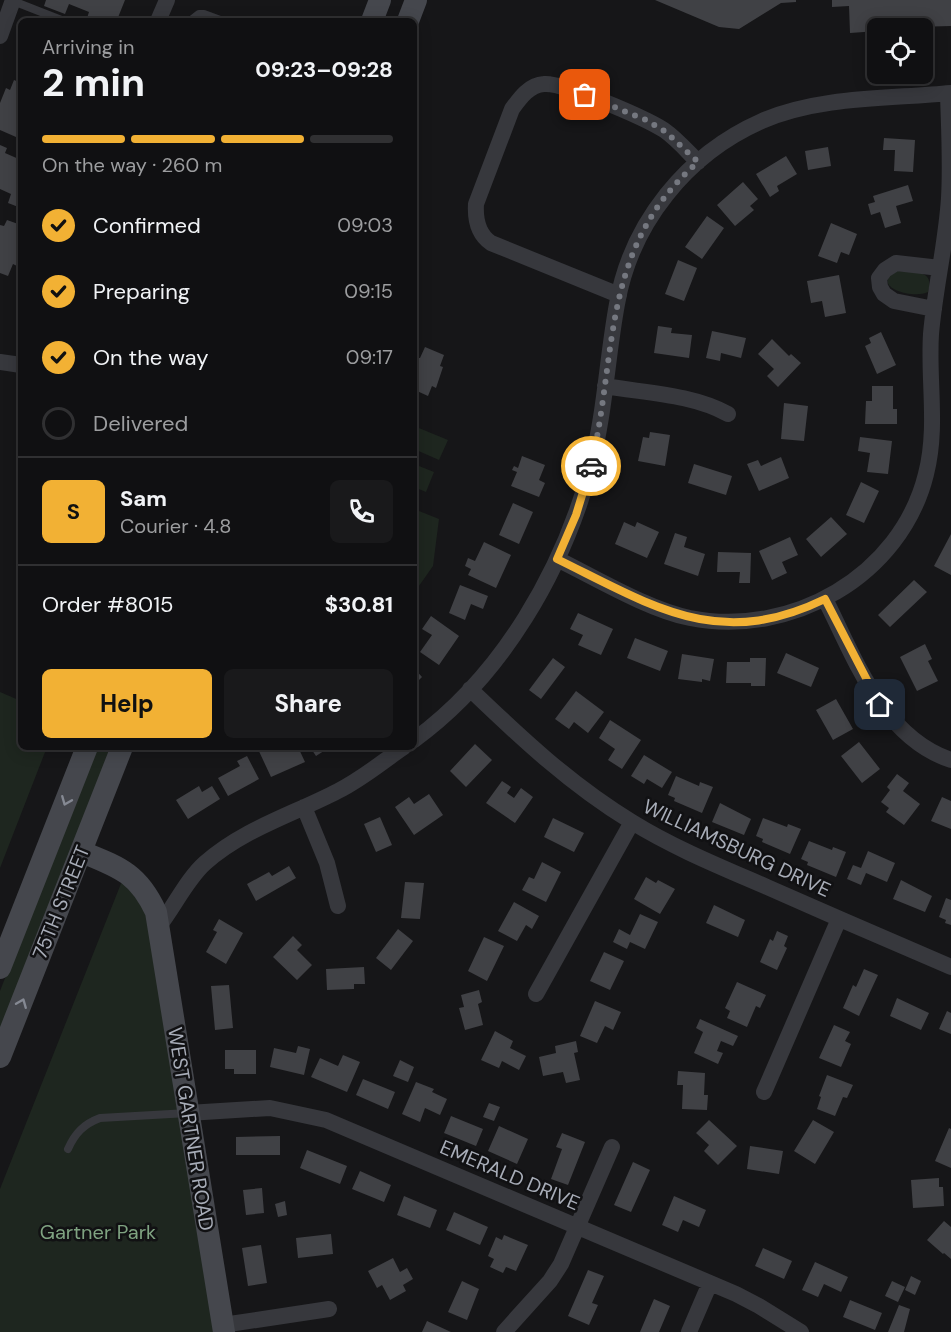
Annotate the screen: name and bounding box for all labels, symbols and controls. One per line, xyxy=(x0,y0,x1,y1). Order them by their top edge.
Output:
map controls xyxy=(867,18,933,84)
button: locate xyxy=(867,18,933,84)
text: Arriving in xyxy=(42,34,134,60)
text: 09:23–09:28 xyxy=(255,55,393,84)
text: 2 min xyxy=(42,57,145,108)
pin xyxy=(559,69,610,120)
icon: bag xyxy=(568,78,601,111)
text: On the way · 260 m xyxy=(42,152,222,178)
icon: check xyxy=(42,209,75,242)
text: Confirmed xyxy=(93,211,201,240)
text: 09:03 xyxy=(337,212,393,238)
icon: check xyxy=(42,275,75,308)
text: Preparing xyxy=(93,277,190,306)
text: 09:15 xyxy=(344,278,393,304)
icon: check xyxy=(42,341,75,374)
text: On the way xyxy=(93,343,208,372)
text: 09:17 xyxy=(346,344,393,370)
text: Delivered xyxy=(93,409,188,438)
courier xyxy=(561,436,621,496)
icon: car xyxy=(575,450,608,483)
button: phone xyxy=(330,480,393,543)
text: Sam xyxy=(120,484,167,513)
text: S xyxy=(67,497,80,526)
text: Courier · 4.8 xyxy=(120,513,231,539)
text: Order #8015 xyxy=(42,590,173,619)
text: $30.81 xyxy=(325,590,393,619)
button: Help xyxy=(42,669,212,738)
button: Share xyxy=(224,669,393,738)
pin xyxy=(854,679,905,730)
icon: home xyxy=(863,688,896,721)
street label: WILLIAMSBURG DRIVE xyxy=(639,793,835,903)
one-way arrow xyxy=(60,796,73,806)
street label: 75TH STREET xyxy=(26,841,96,963)
one-way arrow xyxy=(14,998,27,1009)
street label: WEST GARTNER ROAD xyxy=(162,1025,220,1233)
street label: EMERALD DRIVE xyxy=(436,1134,584,1216)
park label: Gartner Park xyxy=(40,1219,156,1245)

